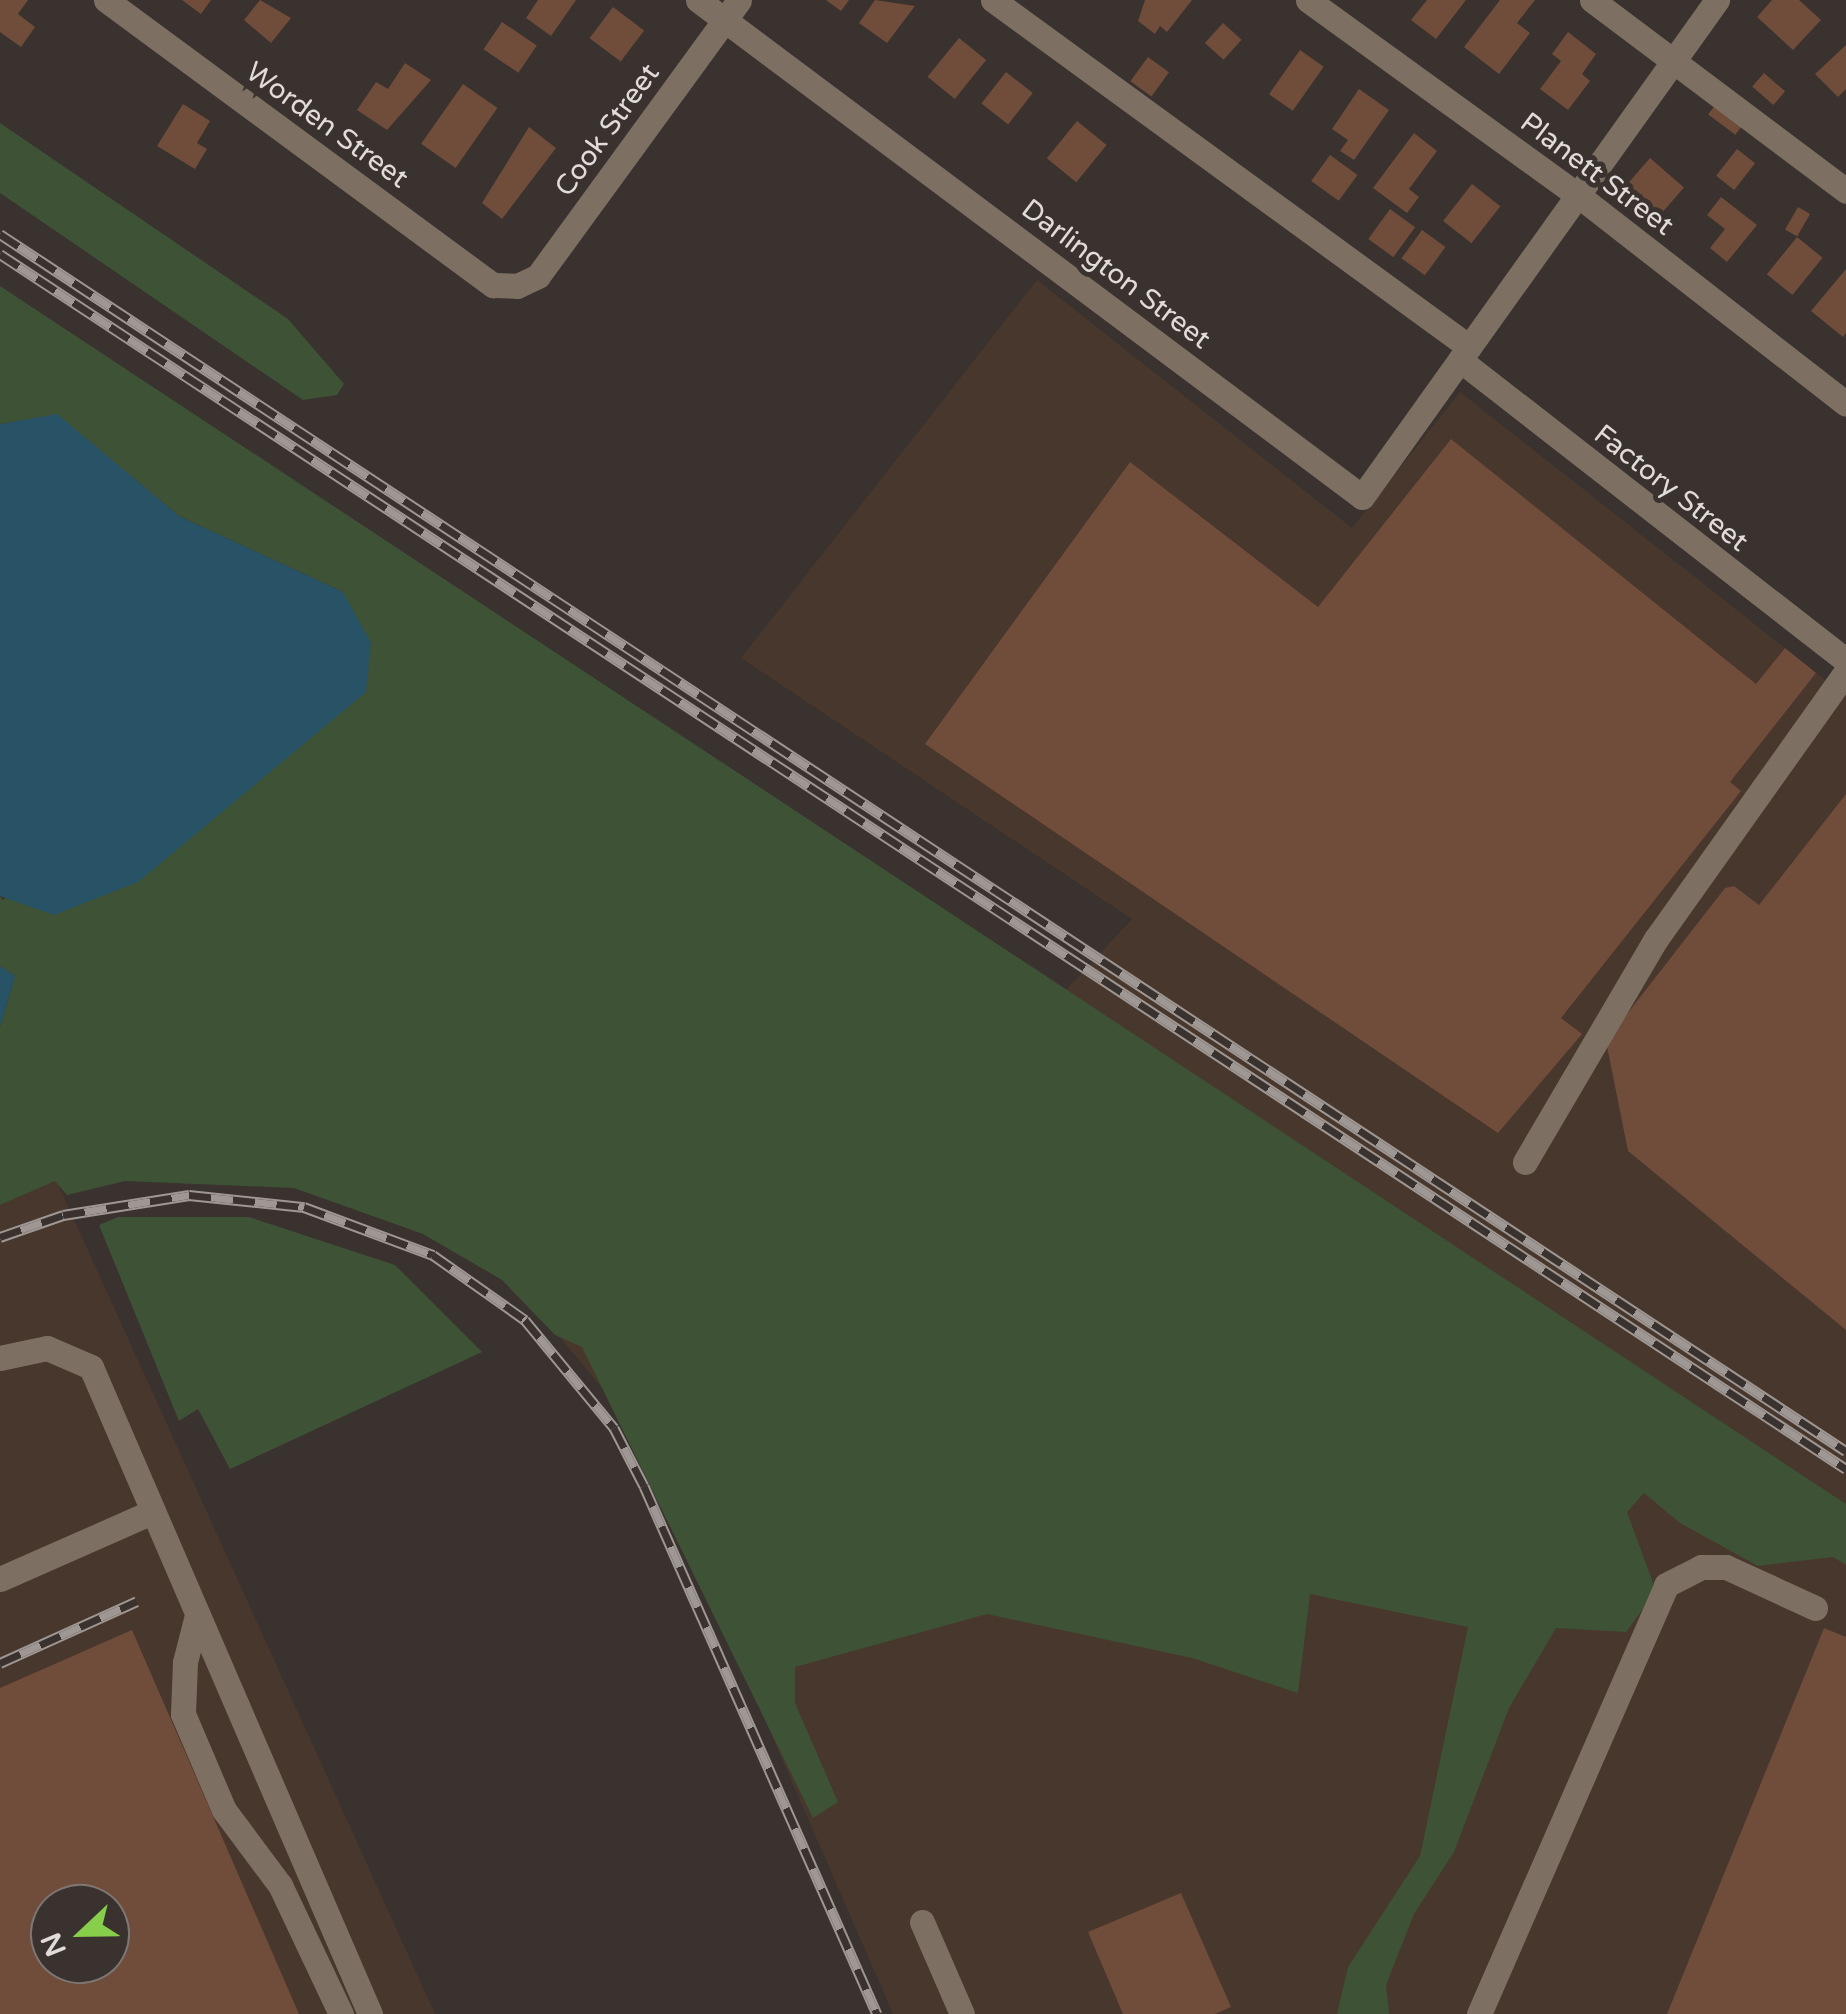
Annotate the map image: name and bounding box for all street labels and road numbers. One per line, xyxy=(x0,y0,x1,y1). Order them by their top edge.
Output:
street label: Worden Street xyxy=(239,55,415,195)
street label: Cook Street xyxy=(548,57,666,203)
street label: Planett Street xyxy=(1514,106,1680,242)
street label: Darlington Street xyxy=(1015,192,1217,356)
street label: Factory Street xyxy=(1587,417,1755,559)

